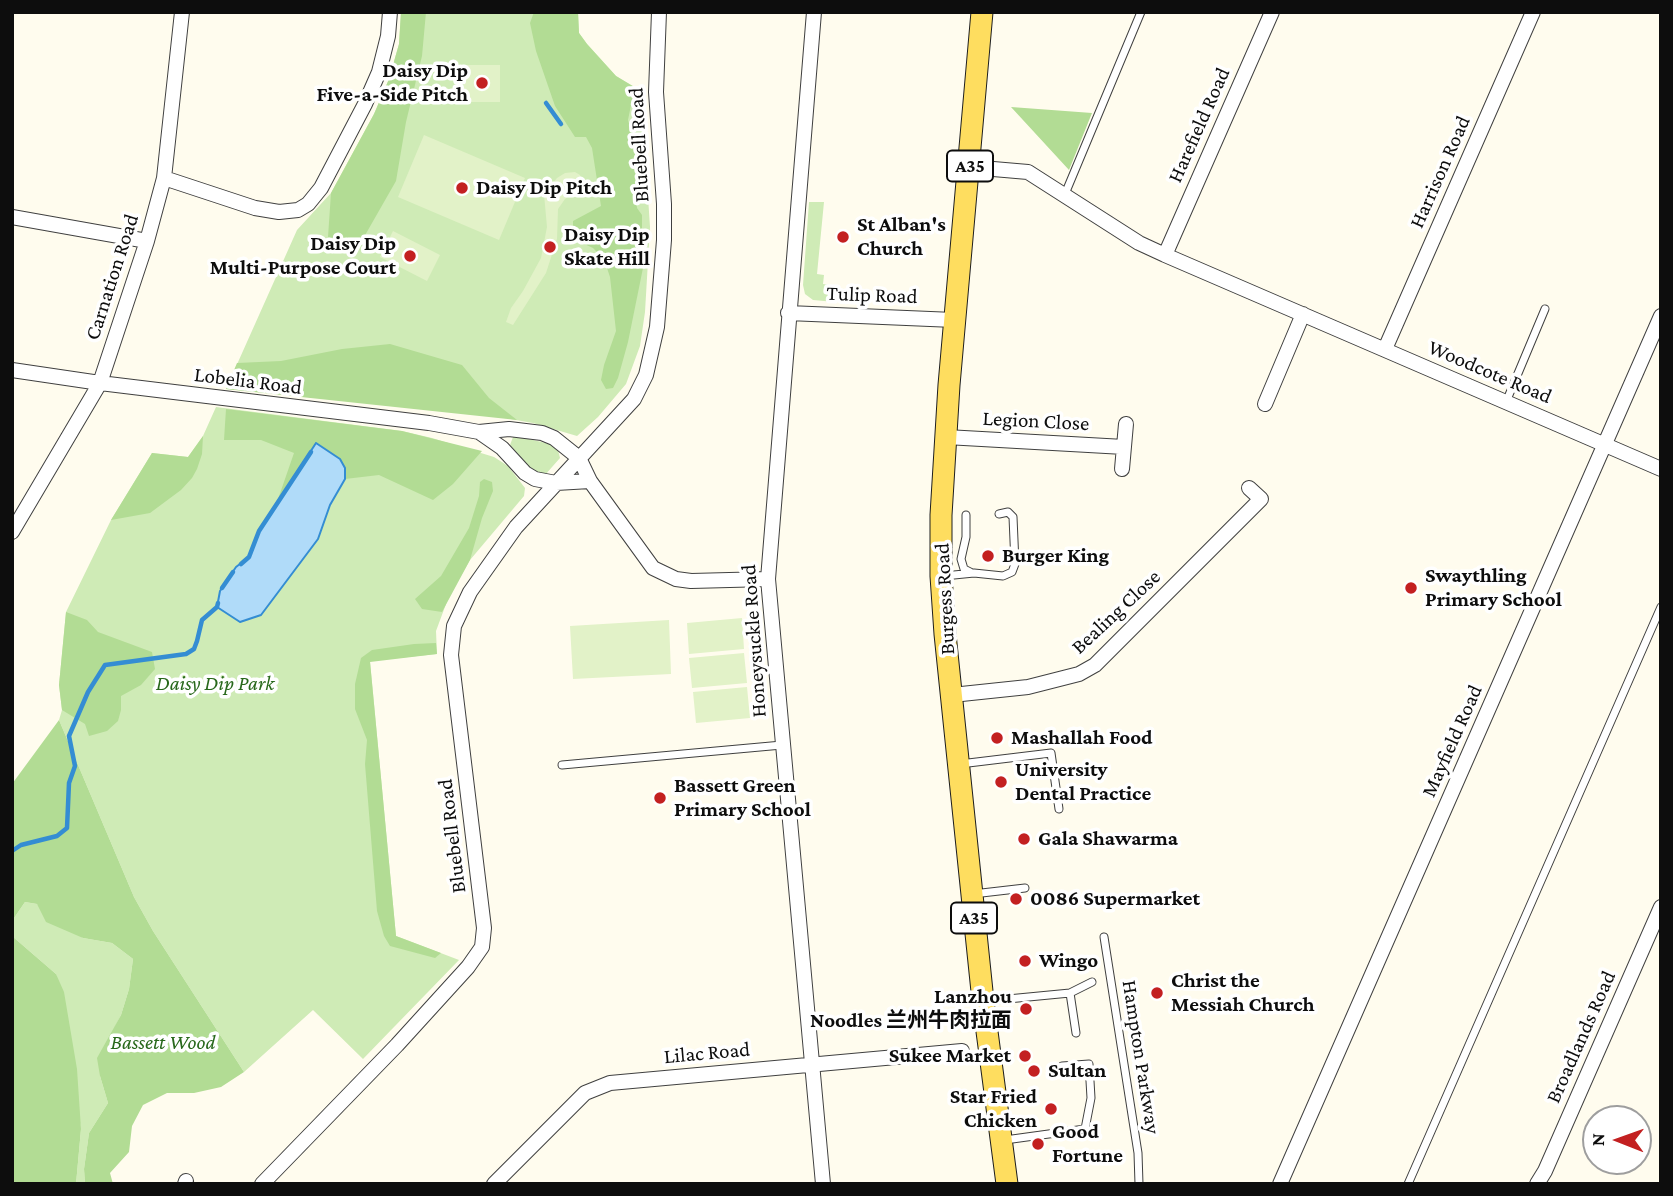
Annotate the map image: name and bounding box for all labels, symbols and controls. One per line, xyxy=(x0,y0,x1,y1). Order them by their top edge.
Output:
place label: Daisy Dip Five-a-Side Pitch xyxy=(317,58,468,108)
street label: Harefield Road xyxy=(1162,64,1236,186)
marker: Daisy Dip Five-a-Side Pitch xyxy=(474,75,490,91)
street label: Bluebell Road xyxy=(623,87,655,203)
street label: Harrison Road xyxy=(1404,112,1476,232)
road number: A35 xyxy=(947,150,993,182)
place label: Daisy Dip Pitch xyxy=(476,175,612,201)
marker: Daisy Dip Pitch xyxy=(454,180,470,196)
street label: Carnation Road xyxy=(80,211,144,343)
place label: St Alban's Church xyxy=(857,212,946,262)
place label: Daisy Dip Skate Hill xyxy=(564,222,650,272)
marker: St Alban's Church xyxy=(835,229,851,245)
place label: Daisy Dip Multi-Purpose Court xyxy=(210,231,396,281)
marker: Daisy Dip Skate Hill xyxy=(542,239,558,255)
marker: Daisy Dip Multi-Purpose Court xyxy=(402,248,418,264)
street label: Tulip Road xyxy=(826,281,918,309)
street label: Woodcote Road xyxy=(1424,335,1556,409)
street label: Lobelia Road xyxy=(193,362,303,400)
street label: Legion Close xyxy=(982,406,1090,436)
street label: Burgess Road xyxy=(929,542,961,656)
place label: Burger King xyxy=(1002,543,1109,569)
marker: Burger King xyxy=(980,548,996,564)
place label: Swaythling Primary School xyxy=(1425,563,1562,613)
street label: Honeysuckle Road xyxy=(736,564,772,718)
street label: Bealing Close xyxy=(1066,564,1166,660)
marker: Swaythling Primary School xyxy=(1403,580,1419,596)
park label: Daisy Dip Park xyxy=(156,671,274,697)
street label: Mayfield Road xyxy=(1416,681,1488,801)
place label: Mashallah Food xyxy=(1011,725,1153,751)
marker: Mashallah Food xyxy=(989,730,1005,746)
place label: University Dental Practice xyxy=(1015,757,1151,807)
place label: Bassett Green Primary School xyxy=(674,773,811,823)
marker: University Dental Practice xyxy=(993,774,1009,790)
street label: Bluebell Road xyxy=(432,777,472,895)
marker: Bassett Green Primary School xyxy=(652,790,668,806)
place label: Gala Shawarma xyxy=(1038,826,1178,852)
marker: Gala Shawarma xyxy=(1016,831,1032,847)
place label: 0086 Supermarket xyxy=(1030,886,1200,912)
marker: 0086 Supermarket xyxy=(1008,891,1024,907)
road number: A35 xyxy=(951,902,997,934)
place label: Wingo xyxy=(1039,948,1098,974)
marker: Wingo xyxy=(1017,953,1033,969)
street label: Broadlands Road xyxy=(1541,967,1621,1107)
place label: Christ the Messiah Church xyxy=(1171,968,1315,1018)
street label: Hampton Parkway xyxy=(1116,978,1166,1136)
place label: Lanzhou Noodles 兰州牛肉拉面 xyxy=(810,984,1012,1034)
marker: Christ the Messiah Church xyxy=(1149,985,1165,1001)
marker: Lanzhou Noodles 兰州牛肉拉面 xyxy=(1018,1001,1034,1017)
park label: Bassett Wood xyxy=(111,1030,215,1056)
street label: Lilac Road xyxy=(663,1037,751,1069)
place label: Sukee Market xyxy=(889,1043,1011,1069)
marker: Sukee Market xyxy=(1017,1048,1033,1064)
place label: Sultan xyxy=(1048,1058,1106,1084)
marker: Sultan xyxy=(1026,1063,1042,1079)
place label: Star Fried Chicken xyxy=(950,1084,1037,1134)
marker: Star Fried Chicken xyxy=(1043,1101,1059,1117)
north arrow xyxy=(1582,1105,1652,1175)
place label: Good Fortune xyxy=(1052,1119,1123,1169)
text: N xyxy=(1587,1133,1608,1146)
marker: Good Fortune xyxy=(1030,1136,1046,1152)

